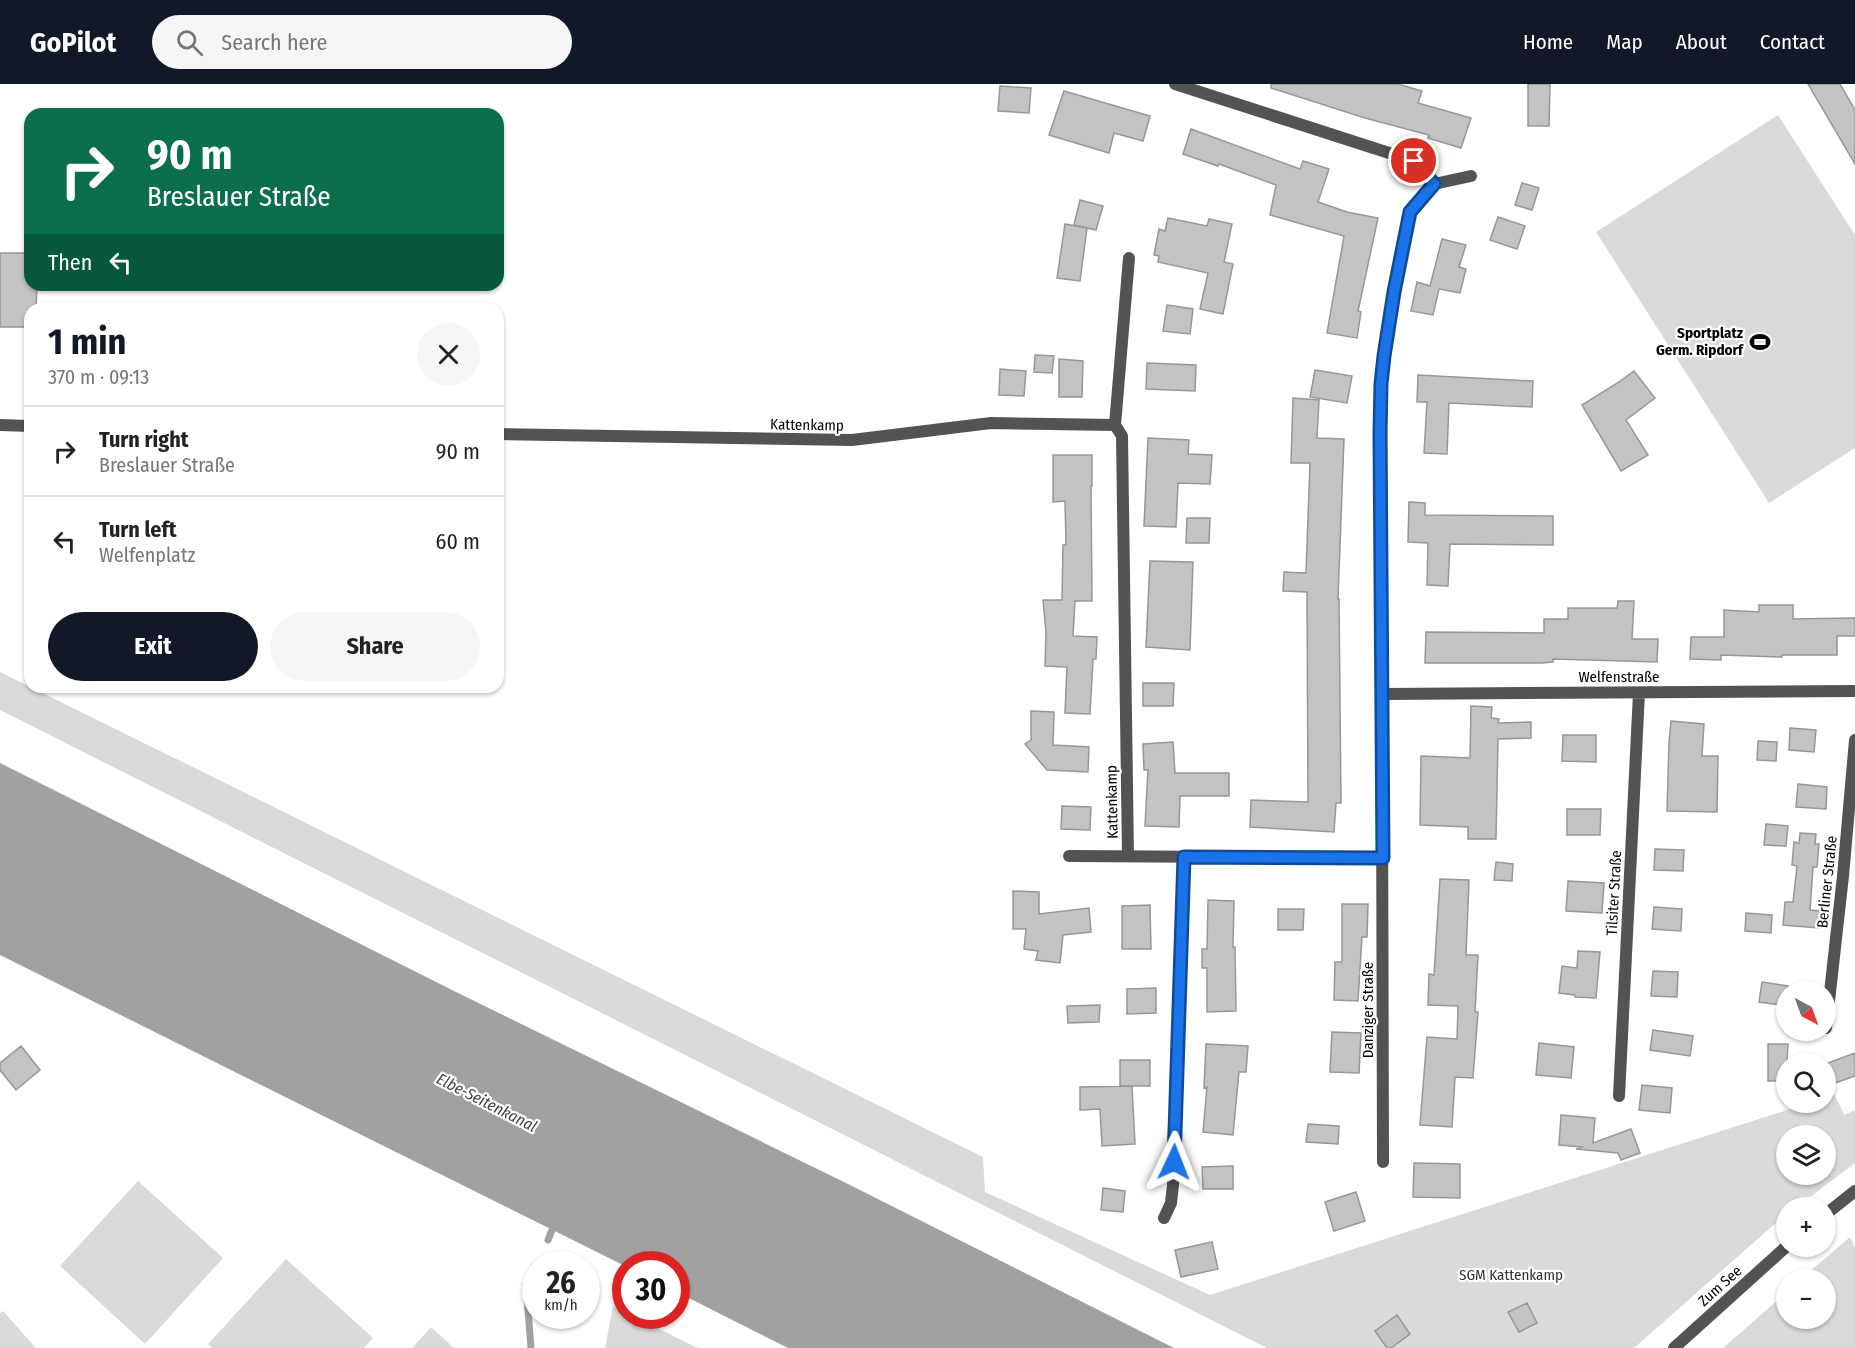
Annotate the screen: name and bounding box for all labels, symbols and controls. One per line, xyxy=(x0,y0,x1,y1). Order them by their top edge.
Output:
search box xyxy=(152,15,572,69)
text: GoPilot xyxy=(30,26,116,59)
icon: search xyxy=(173,26,206,59)
text: Search here xyxy=(221,29,327,56)
text: Home xyxy=(1523,29,1573,55)
text: Map xyxy=(1606,29,1643,55)
text: About xyxy=(1676,29,1727,55)
text: Contact xyxy=(1760,29,1825,55)
text: 90 m xyxy=(147,130,232,180)
icon: right xyxy=(48,132,126,210)
pin xyxy=(1388,135,1439,186)
icon: arrive xyxy=(1397,144,1430,177)
text: Breslauer Straße xyxy=(147,181,331,213)
icon: left xyxy=(104,246,137,279)
text: Then xyxy=(48,249,92,276)
text: 1 min xyxy=(48,320,126,364)
button: close xyxy=(417,323,480,386)
place label: Sportplatz Germ. Ripdorf xyxy=(1656,324,1744,359)
sports icon: Sportplatz Germ. Ripdorf xyxy=(1748,330,1772,354)
text: 370 m · 09:13 xyxy=(48,365,149,389)
street label: Kattenkamp xyxy=(770,415,844,435)
text: Turn right xyxy=(99,426,188,453)
icon: right xyxy=(48,435,81,468)
text: 90 m xyxy=(436,438,480,465)
text: Breslauer Straße xyxy=(99,453,235,477)
text: Turn left xyxy=(99,516,177,543)
icon: left xyxy=(48,525,81,558)
text: 60 m xyxy=(436,528,480,555)
text: Welfenplatz xyxy=(99,543,195,567)
button: Exit xyxy=(48,612,258,681)
button: Share xyxy=(270,612,480,681)
street label: Welfenstraße xyxy=(1578,668,1660,686)
street label: Kattenkamp xyxy=(1102,765,1122,839)
street label: Berliner Straße xyxy=(1813,835,1841,929)
street label: Tilsiter Straße xyxy=(1603,850,1625,936)
street label: Danziger Straße xyxy=(1359,962,1377,1058)
north arrow xyxy=(1776,981,1836,1041)
map controls xyxy=(1776,981,1836,1329)
button: search xyxy=(1776,1053,1836,1113)
water label: Elbe-Seitenkanal xyxy=(433,1069,540,1136)
button: layers xyxy=(1776,1125,1836,1185)
position arrow xyxy=(1142,1130,1206,1194)
button: + xyxy=(1776,1197,1836,1257)
speed limit sign: 30 xyxy=(612,1251,690,1329)
street label: Zum See xyxy=(1695,1262,1745,1310)
text: 26 xyxy=(546,1265,576,1301)
park label: SGM Kattenkamp xyxy=(1459,1266,1563,1284)
button: − xyxy=(1776,1269,1836,1329)
text: km/h xyxy=(544,1296,578,1314)

